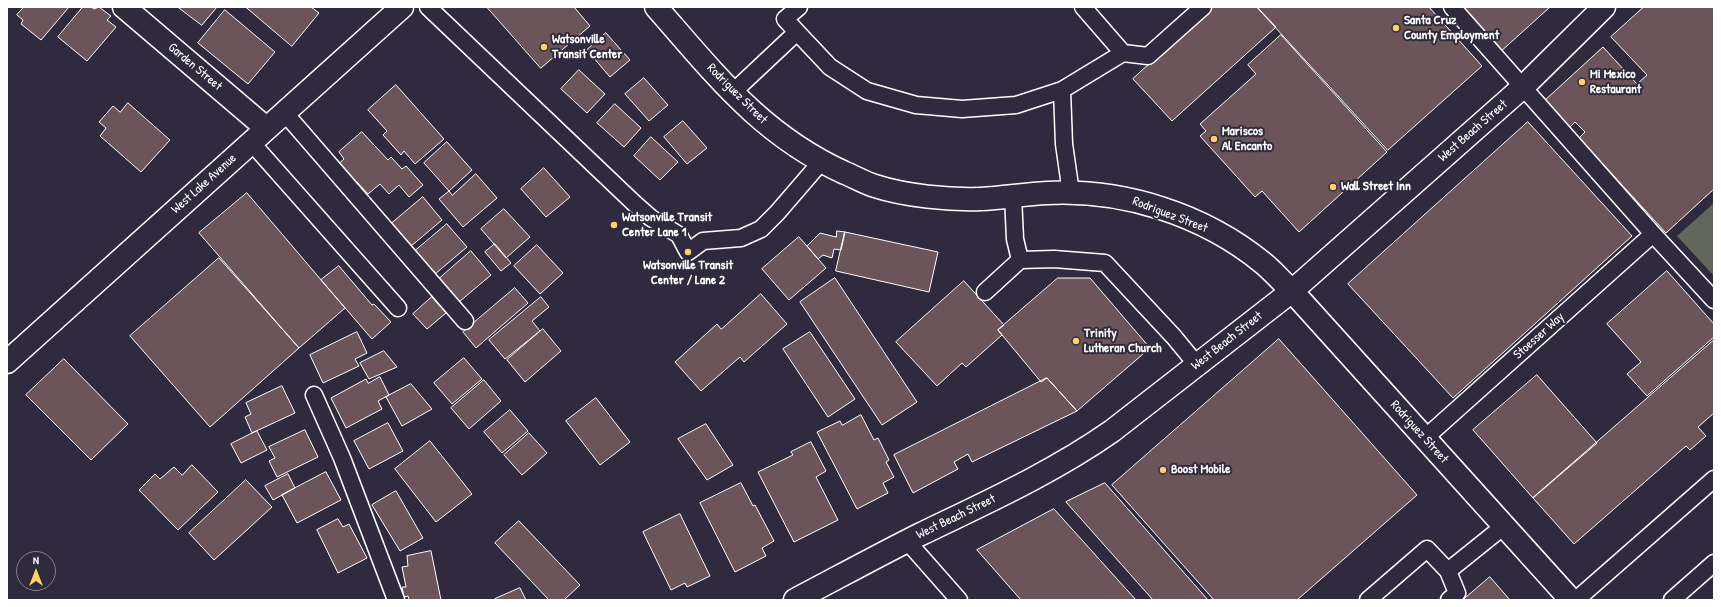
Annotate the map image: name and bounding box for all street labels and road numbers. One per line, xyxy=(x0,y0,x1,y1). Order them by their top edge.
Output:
street label: Garden Street xyxy=(165,40,225,94)
street label: Rodriguez Street xyxy=(704,61,770,127)
street label: West Beach Street xyxy=(1435,97,1511,165)
street label: West Lake Avenue xyxy=(168,151,240,217)
street label: Rodriguez Street xyxy=(1130,194,1210,236)
street label: West Beach Street xyxy=(1188,308,1266,374)
street label: Stoesser Way xyxy=(1511,309,1567,363)
street label: Rodriguez Street xyxy=(1387,397,1451,467)
street label: West Beach Street xyxy=(914,491,998,543)

